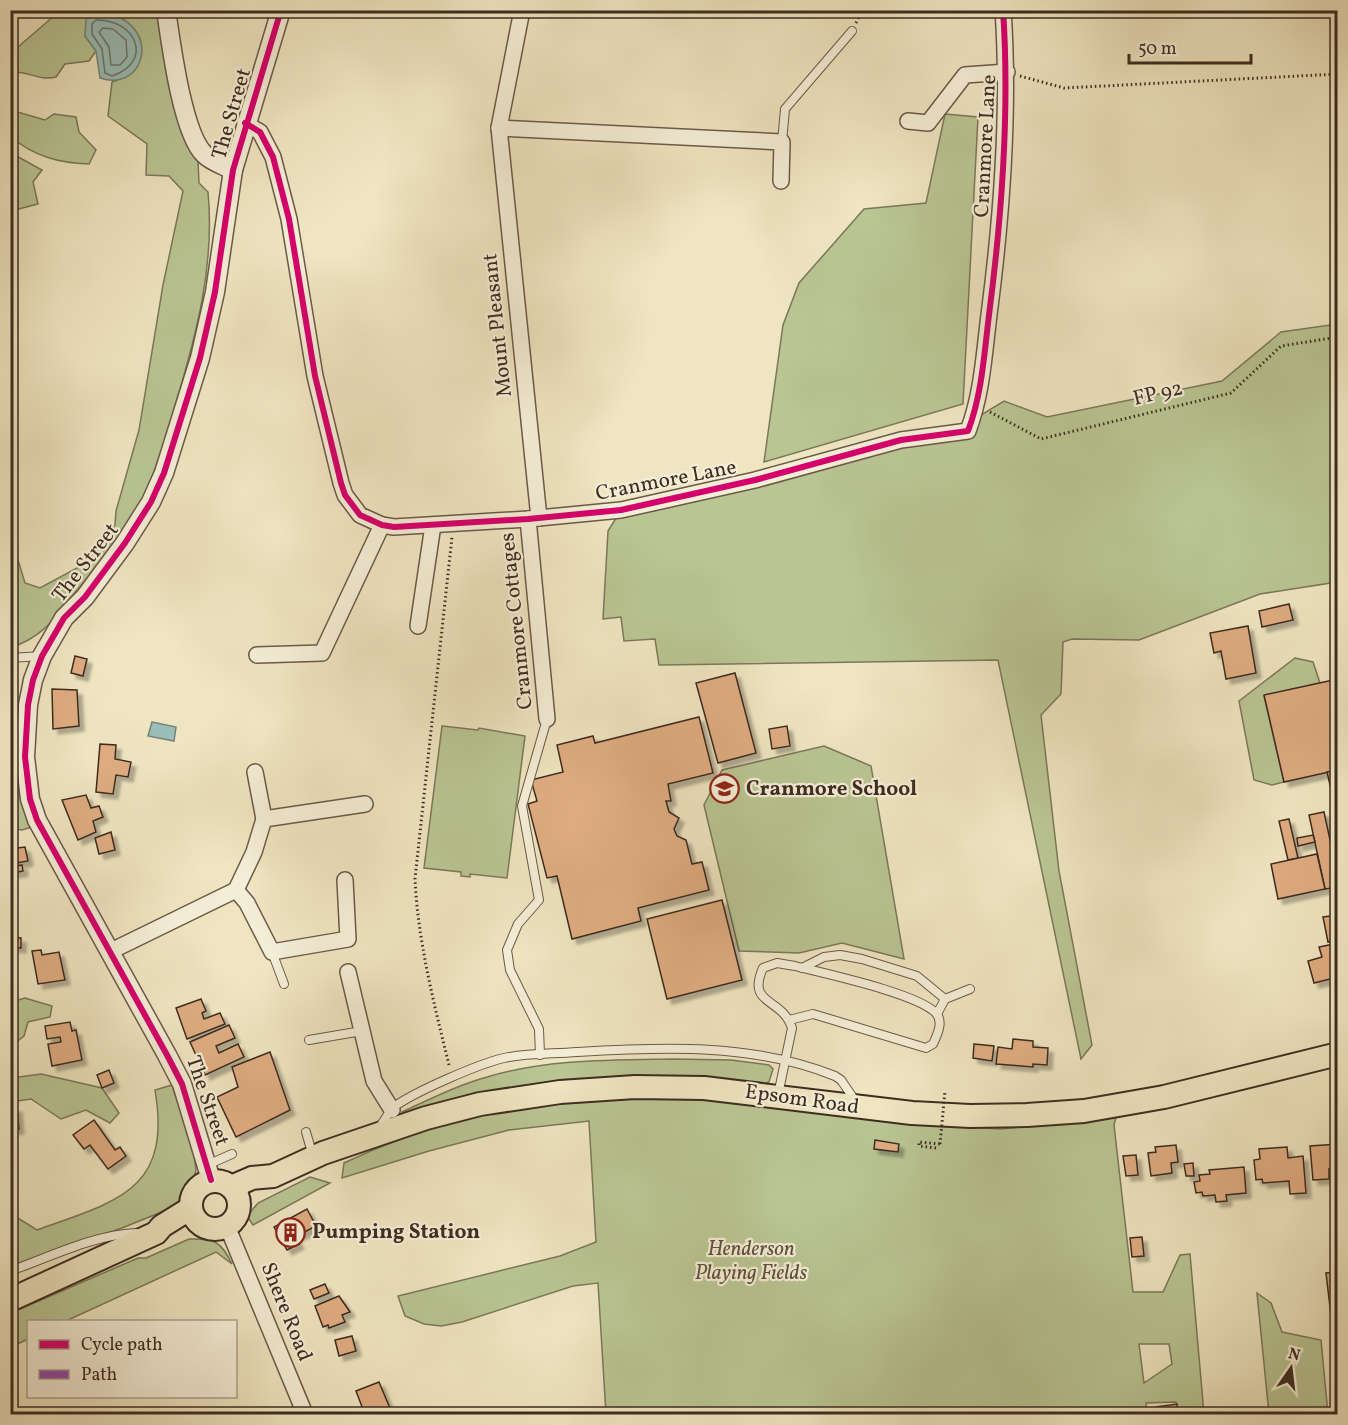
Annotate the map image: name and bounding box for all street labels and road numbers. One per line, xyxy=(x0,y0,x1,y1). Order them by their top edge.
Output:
street label: The Street xyxy=(205,65,259,163)
street label: Cranmore Lane xyxy=(968,74,1004,218)
street label: Mount Pleasant xyxy=(476,252,520,398)
street label: FP 92 xyxy=(1130,374,1186,414)
street label: Cranmore Lane xyxy=(593,453,739,509)
street label: The Street xyxy=(46,517,126,609)
street label: Cranmore Cottages xyxy=(493,531,541,711)
street label: The Street xyxy=(178,1052,236,1150)
street label: Epsom Road xyxy=(743,1078,861,1122)
street label: Shere Road xyxy=(253,1258,319,1366)

